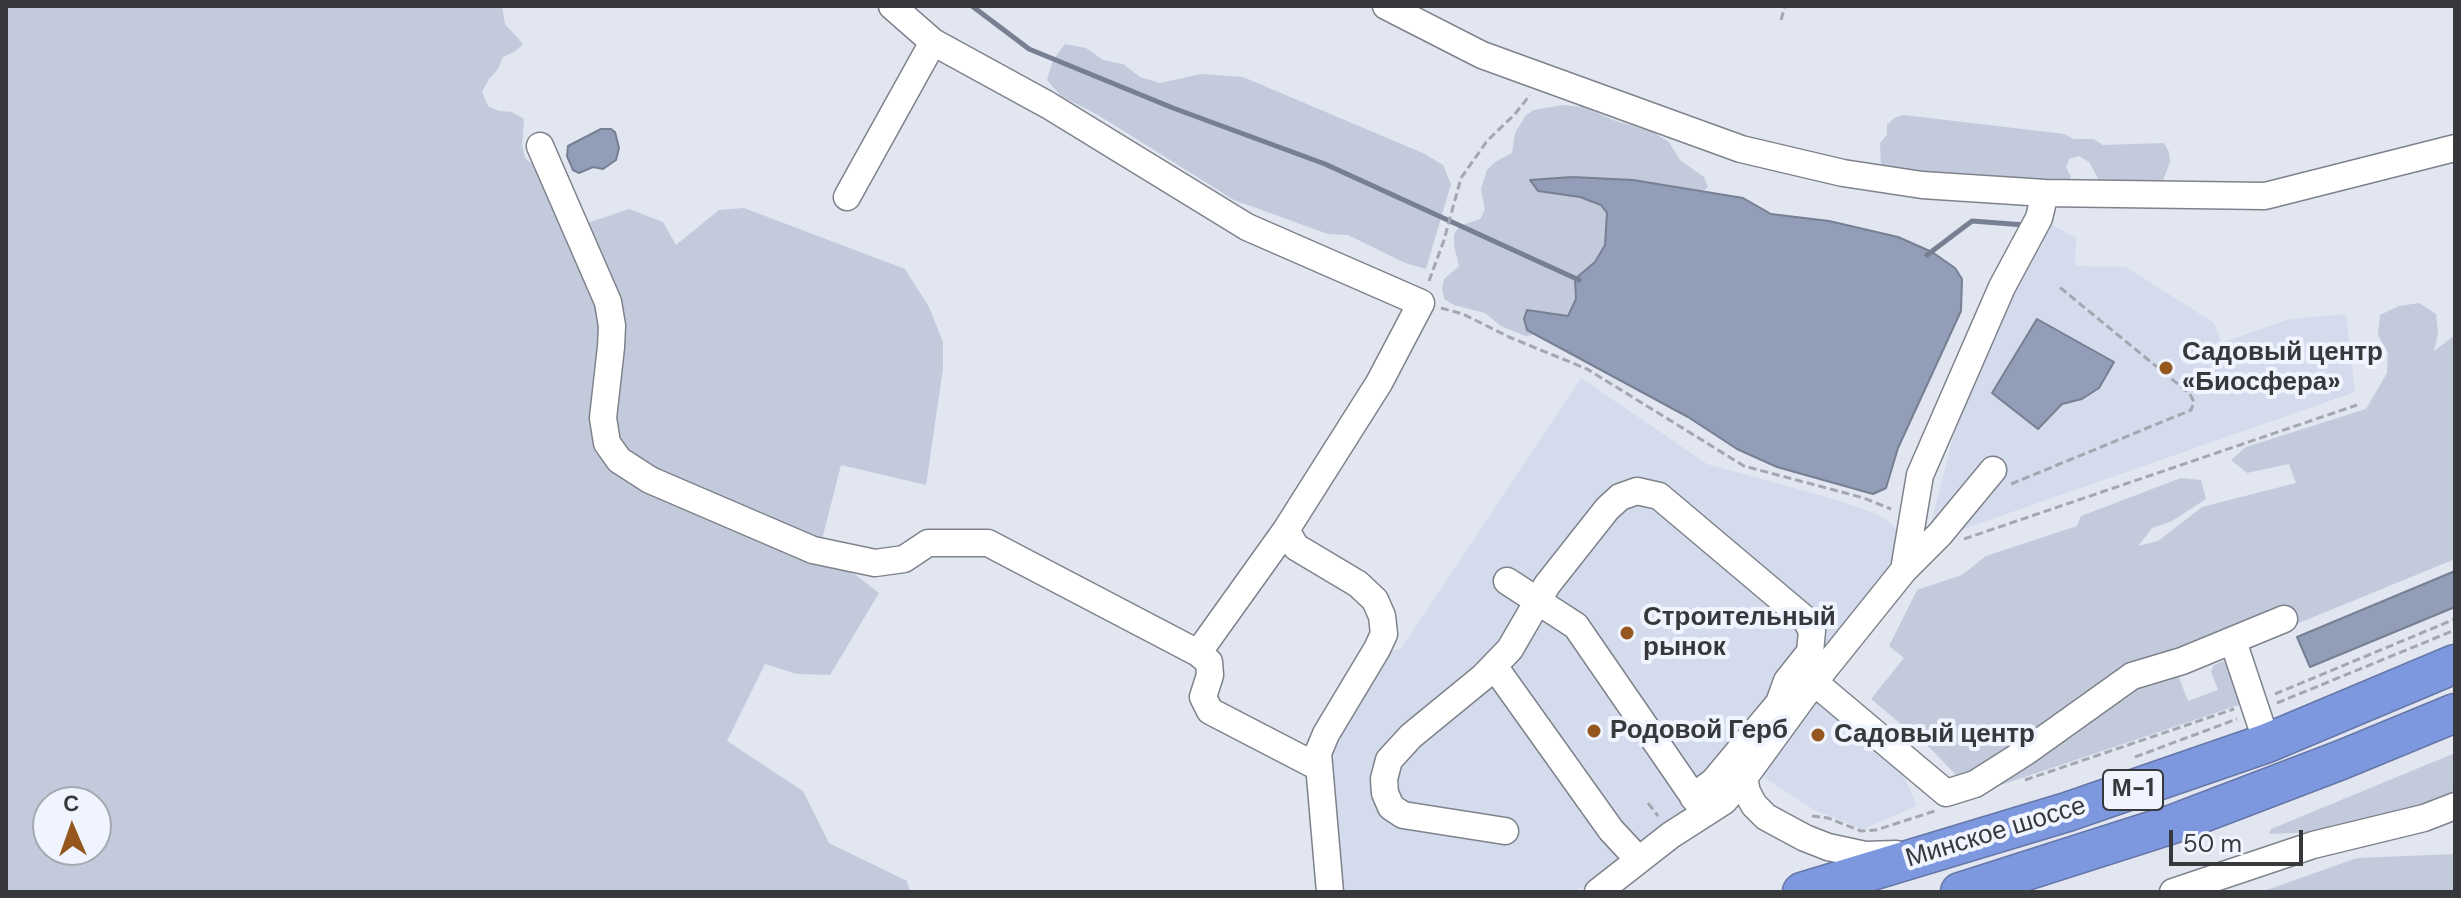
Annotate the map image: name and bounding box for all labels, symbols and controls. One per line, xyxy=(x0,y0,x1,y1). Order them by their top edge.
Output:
place label: Садовый центр «Биосфера» xyxy=(2182,337,2383,398)
marker: Садовый центр «Биосфера» xyxy=(2157,359,2175,377)
place label: Строительный рынок xyxy=(1643,602,1836,664)
marker: Строительный рынок xyxy=(1618,624,1636,642)
place label: Родовой Герб xyxy=(1610,715,1788,747)
place label: Садовый центр xyxy=(1834,719,2035,751)
marker: Родовой Герб xyxy=(1585,722,1603,740)
marker: Садовый центр xyxy=(1809,726,1827,744)
road number: М-1 xyxy=(2103,770,2163,810)
north arrow xyxy=(32,786,112,866)
text: С xyxy=(63,789,80,818)
street label: Минское шоссе xyxy=(1902,791,2090,875)
scale bar xyxy=(2173,814,2307,864)
text: 50 m xyxy=(2183,828,2242,859)

